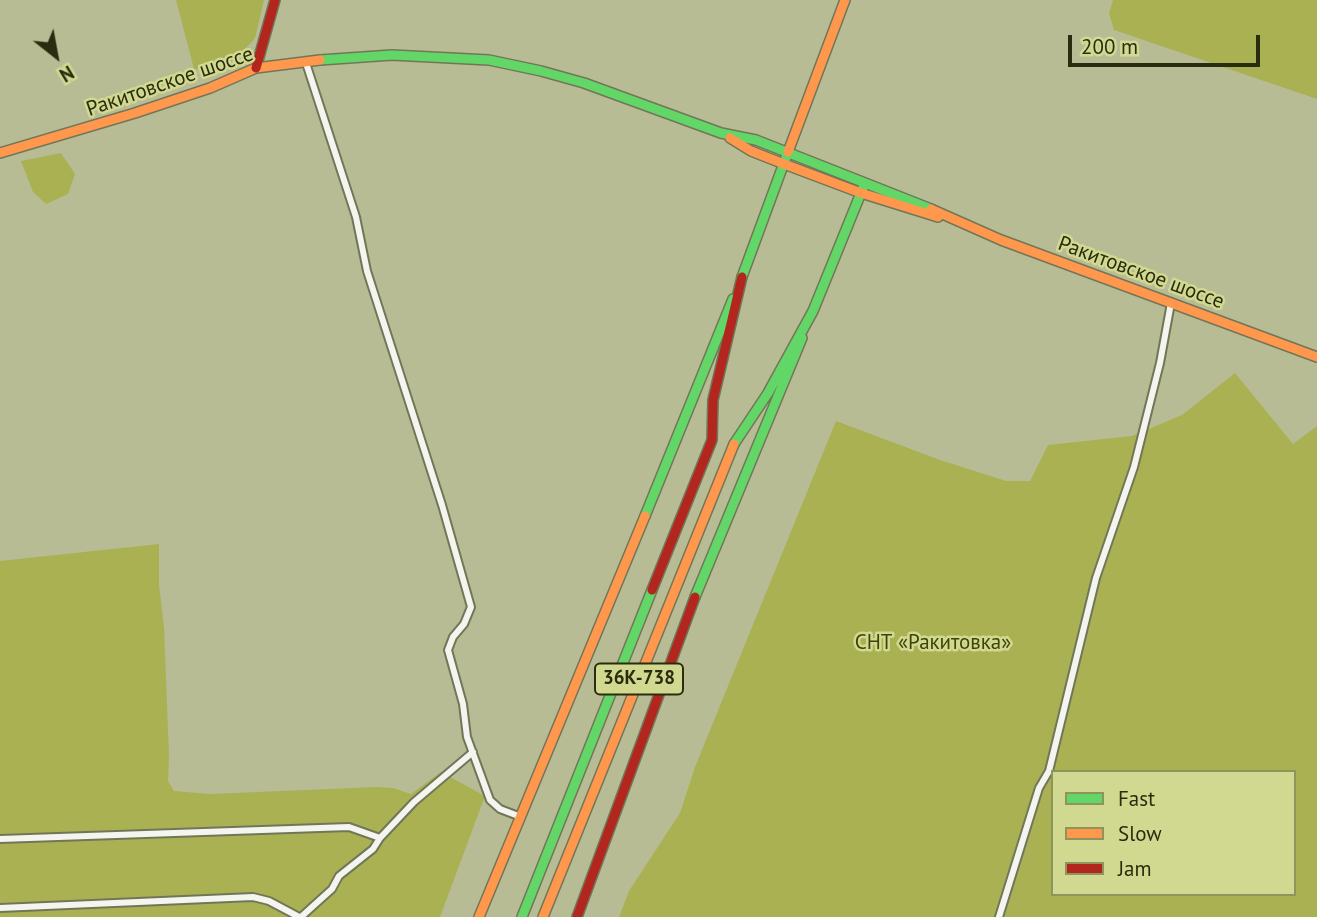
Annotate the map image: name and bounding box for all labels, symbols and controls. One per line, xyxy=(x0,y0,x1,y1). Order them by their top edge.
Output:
north arrow xyxy=(21,21,91,91)
scale bar xyxy=(1072,21,1264,65)
text: 200 m xyxy=(1081,33,1138,60)
street label: Ракитовское шоссе xyxy=(83,42,257,122)
text: N xyxy=(55,60,78,87)
street label: Ракитовское шоссе xyxy=(1055,231,1227,315)
park label: СНТ «Ракитовка» xyxy=(855,630,1011,656)
road number: 36К-738 xyxy=(595,664,683,694)
legend xyxy=(1051,770,1296,896)
text: Fast xyxy=(1118,785,1155,812)
text: Slow xyxy=(1118,820,1162,847)
text: Jam xyxy=(1118,855,1152,882)

